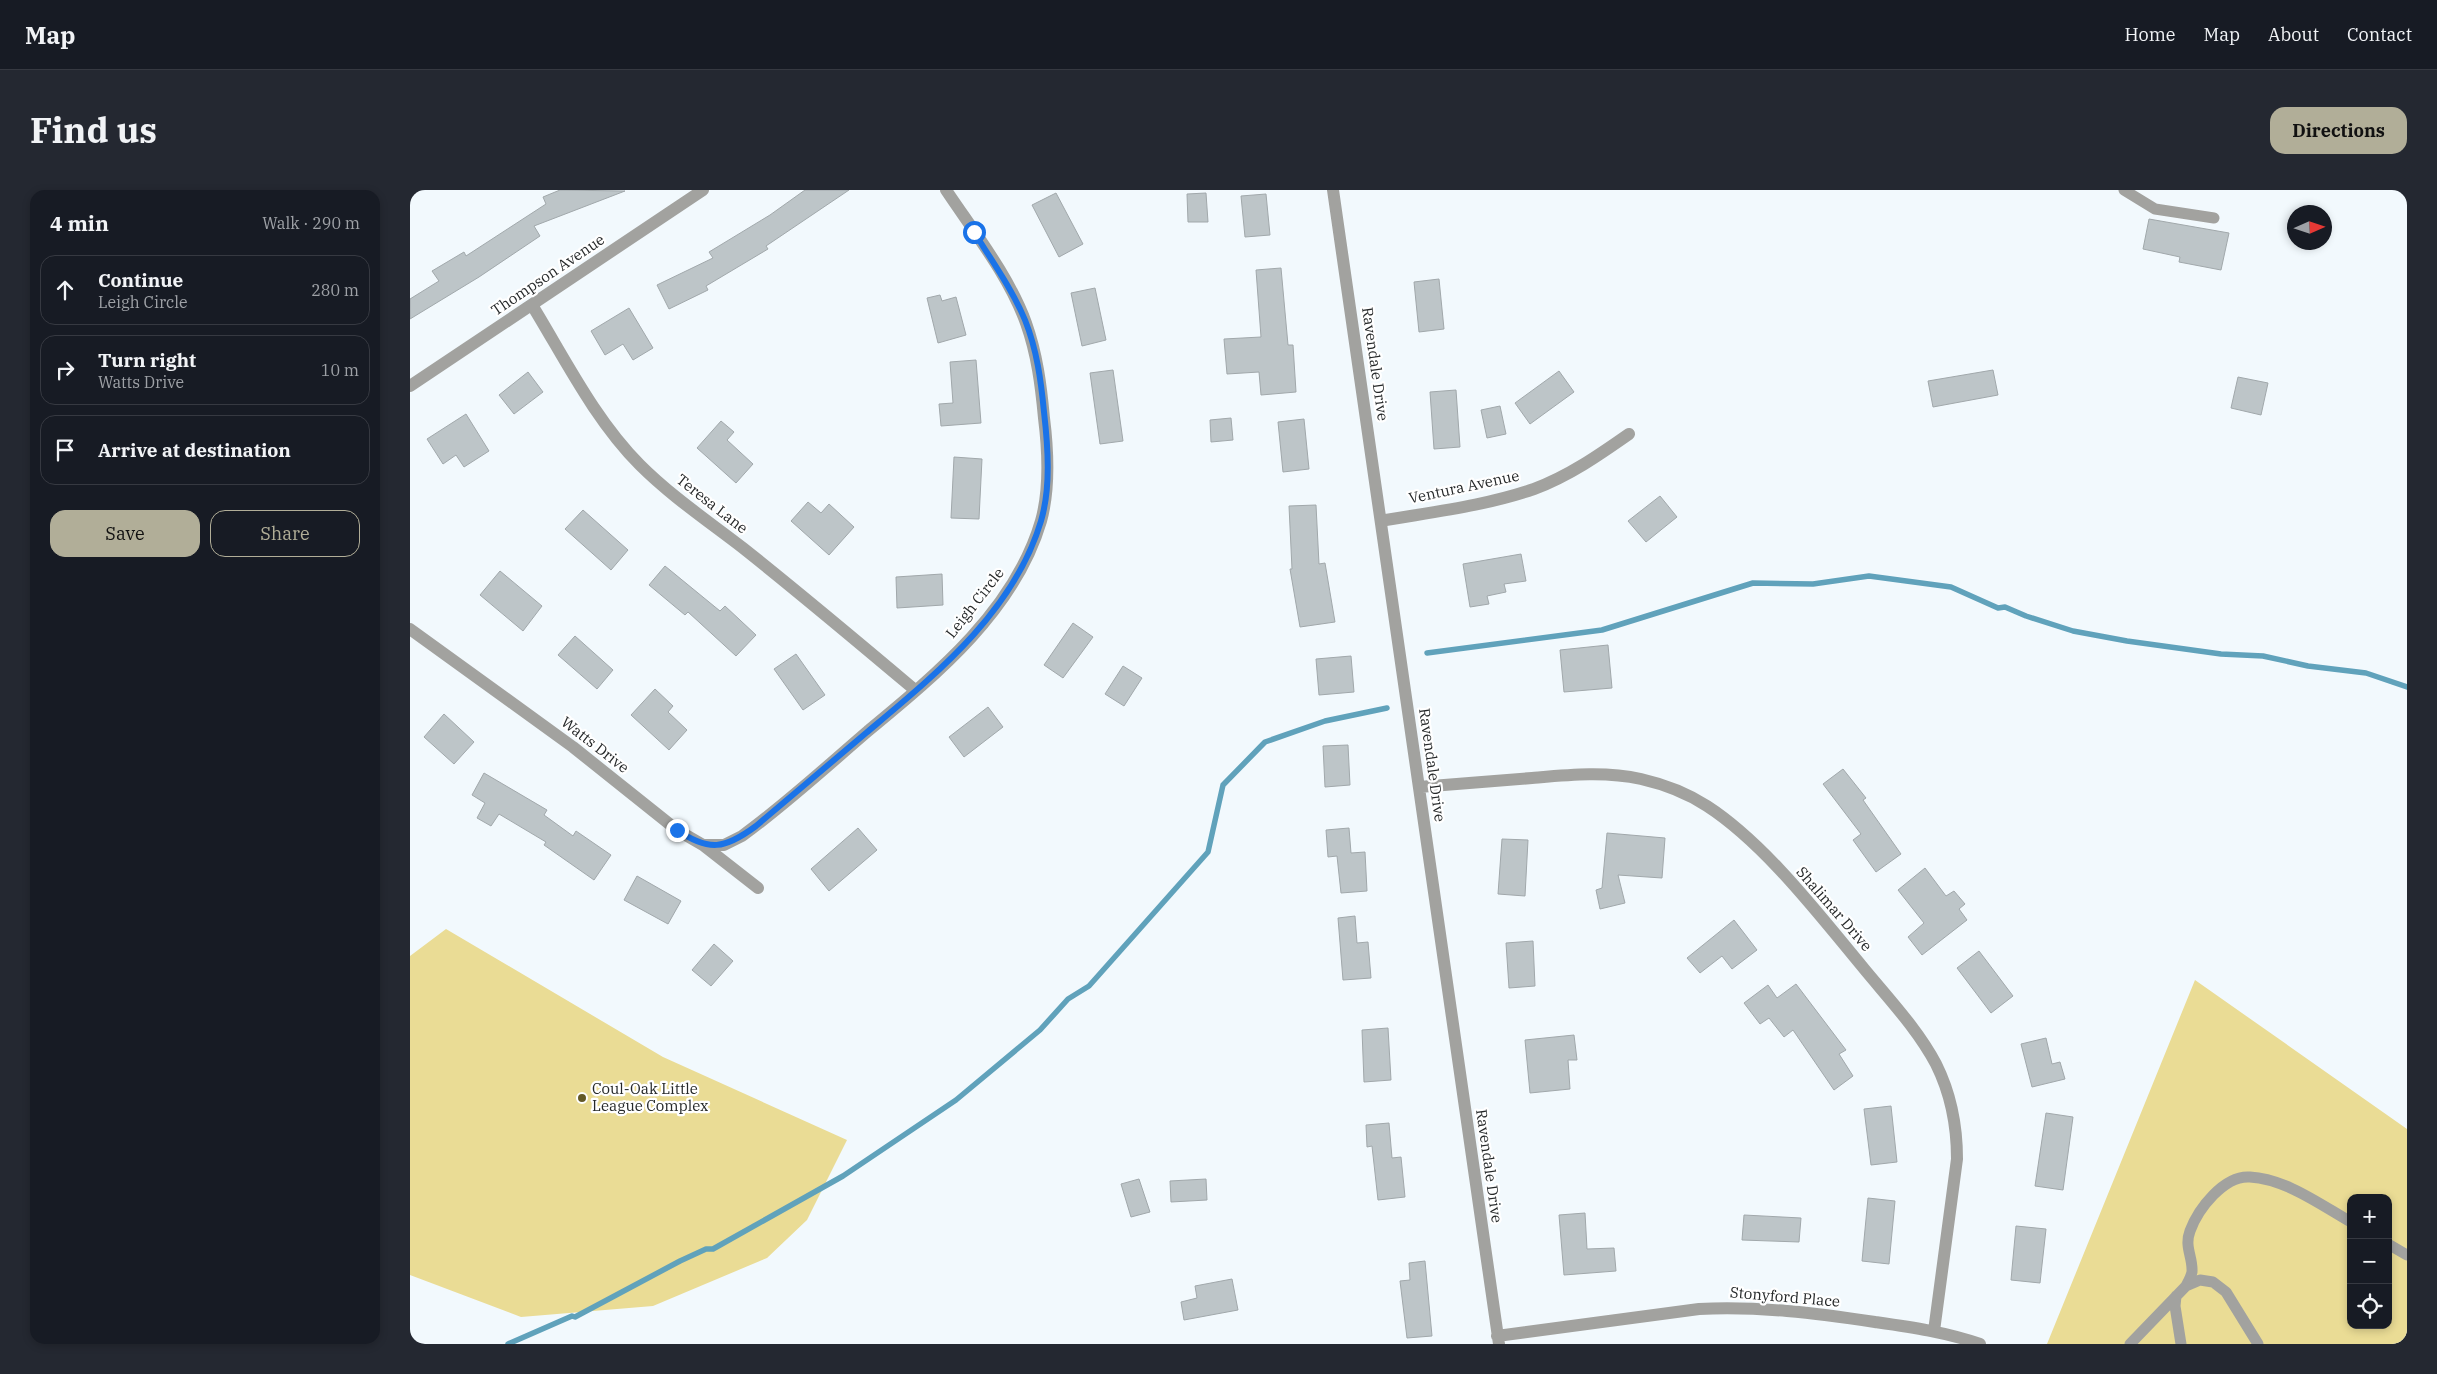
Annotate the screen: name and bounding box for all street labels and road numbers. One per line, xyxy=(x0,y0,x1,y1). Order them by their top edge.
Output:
street label: Thompson Avenue xyxy=(487,230,608,320)
street label: Ravendale Drive xyxy=(1358,306,1393,422)
street label: Ventura Avenue xyxy=(1407,466,1521,507)
street label: Teresa Lane xyxy=(673,470,752,537)
street label: Leigh Circle xyxy=(941,564,1008,642)
street label: Ravendale Drive xyxy=(1415,707,1450,823)
street label: Watts Drive xyxy=(558,712,633,777)
street label: Shalimar Drive xyxy=(1792,862,1876,955)
street label: Ravendale Drive xyxy=(1472,1108,1507,1224)
street label: Stonyford Place xyxy=(1729,1282,1841,1311)

